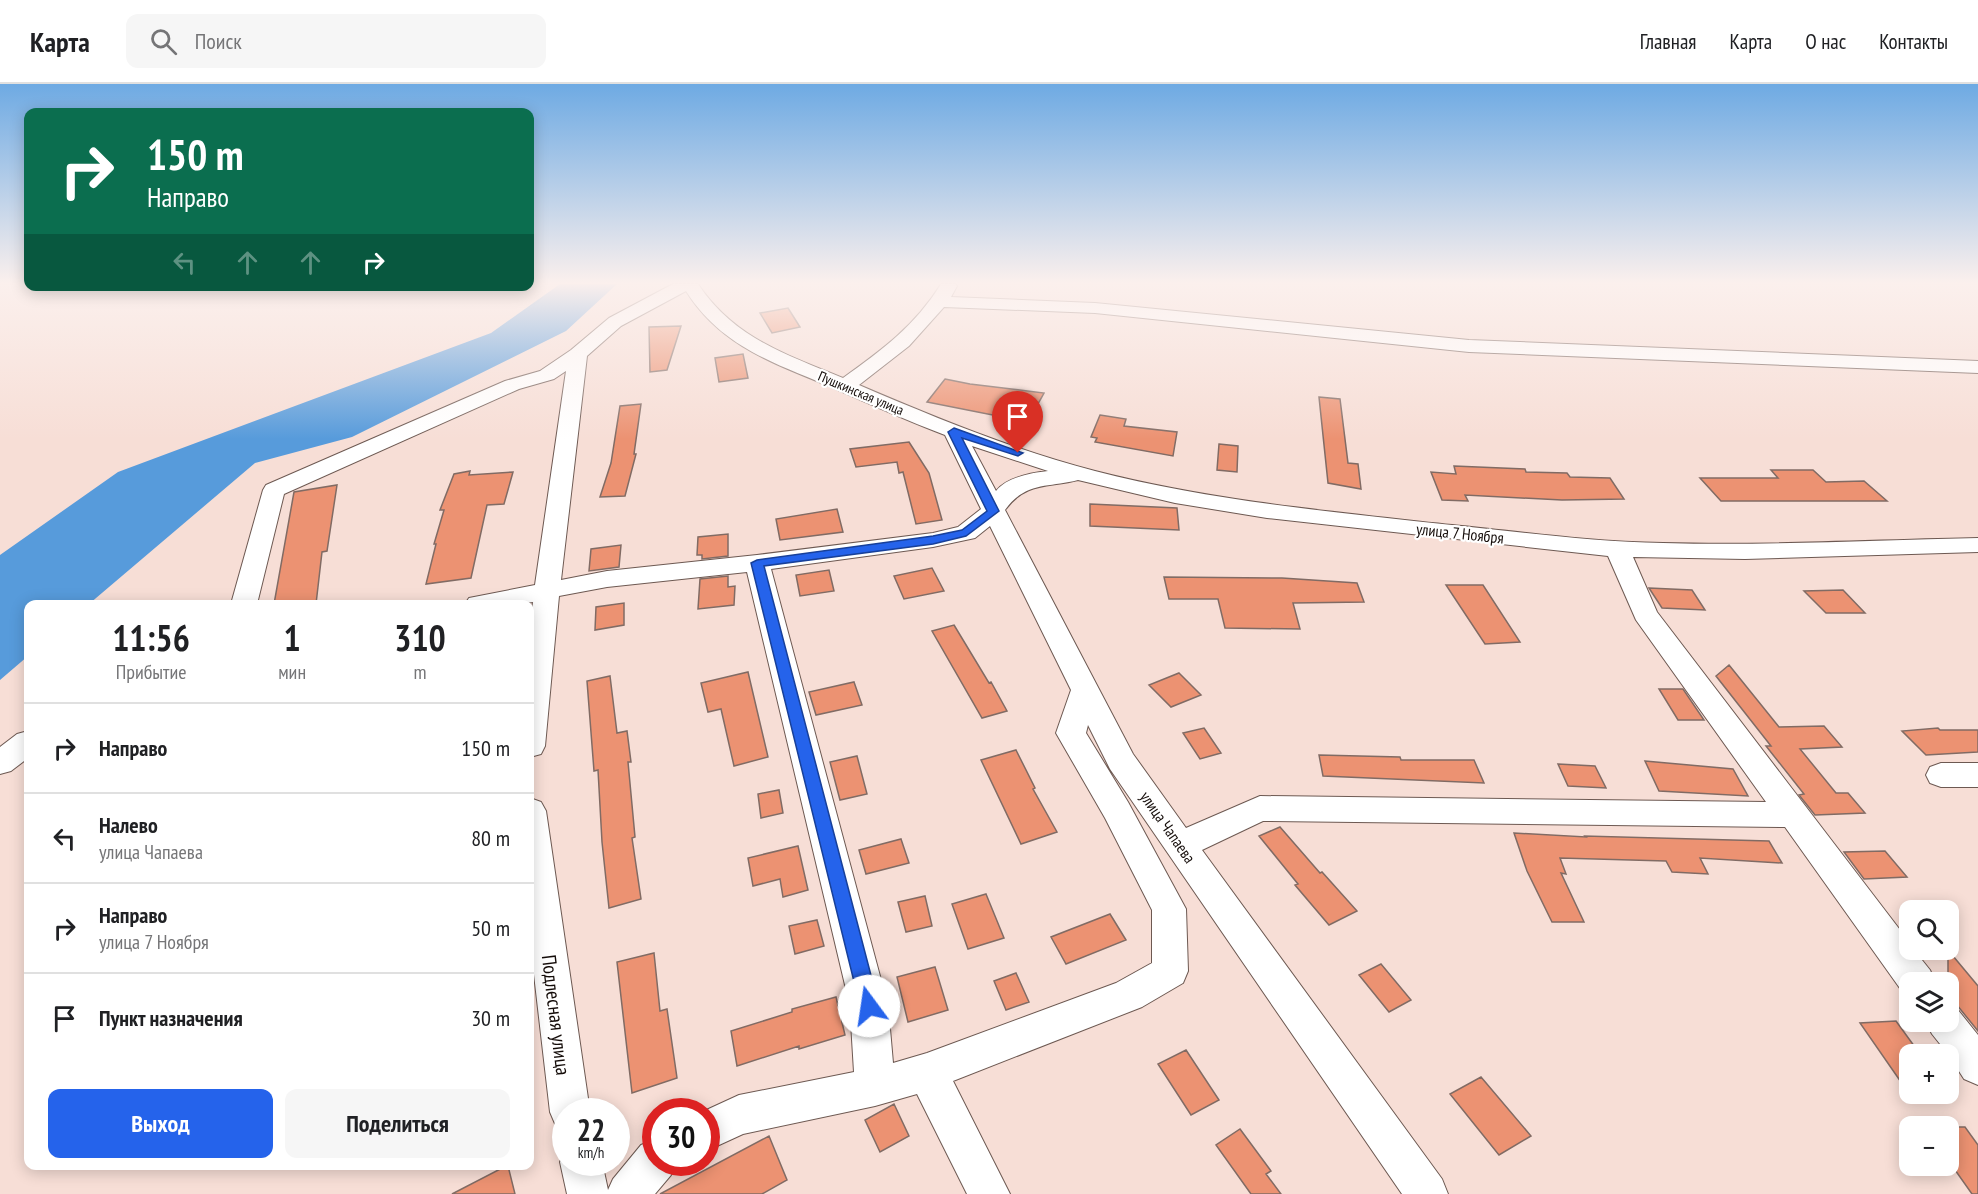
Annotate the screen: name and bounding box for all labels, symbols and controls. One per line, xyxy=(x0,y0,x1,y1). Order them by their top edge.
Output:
search box xyxy=(126,14,546,68)
text: Карта xyxy=(30,23,90,60)
icon: search xyxy=(147,25,180,58)
text: Поиск xyxy=(195,27,242,55)
text: Главная xyxy=(1640,28,1696,55)
text: Карта xyxy=(1729,28,1772,55)
text: О нас xyxy=(1805,28,1846,55)
text: Контакты xyxy=(1879,28,1948,55)
text: 150 m xyxy=(147,127,244,182)
icon: right xyxy=(48,132,126,210)
text: Направо xyxy=(147,180,229,214)
icon: left xyxy=(168,246,201,279)
icon: ahead xyxy=(231,246,264,279)
icon: ahead xyxy=(294,246,327,279)
icon: right xyxy=(357,246,390,279)
street label: Пушкинская улица xyxy=(815,367,907,419)
pin xyxy=(992,391,1043,453)
icon: arrive xyxy=(1001,400,1034,433)
street label: улица 7 Ноября xyxy=(1415,518,1505,548)
text: 11:56 xyxy=(112,614,190,661)
text: 1 xyxy=(284,614,301,661)
text: 310 xyxy=(394,614,446,661)
text: Прибытие xyxy=(116,659,187,685)
text: мин xyxy=(278,659,306,685)
text: m xyxy=(414,659,427,685)
icon: right xyxy=(48,732,81,765)
text: Направо xyxy=(99,734,167,762)
text: 150 m xyxy=(461,734,510,762)
street label: улица Чапаева xyxy=(1136,787,1200,867)
text: Налево xyxy=(99,811,158,839)
icon: left xyxy=(48,822,81,855)
text: 80 m xyxy=(471,824,510,852)
text: улица Чапаева xyxy=(99,839,203,865)
map controls xyxy=(1899,900,1959,1176)
button: search xyxy=(1899,900,1959,960)
text: Направо xyxy=(99,901,167,929)
icon: right xyxy=(48,912,81,945)
text: 50 m xyxy=(471,914,510,942)
text: улица 7 Ноября xyxy=(99,929,209,955)
street label: Подлесная улица xyxy=(536,953,576,1077)
button: layers xyxy=(1899,972,1959,1032)
position arrow xyxy=(837,974,901,1038)
icon: arrive xyxy=(48,1002,81,1035)
text: Пункт назначения xyxy=(99,1004,243,1032)
text: 30 m xyxy=(471,1004,510,1032)
button: + xyxy=(1899,1044,1959,1104)
button: Выход xyxy=(48,1089,273,1158)
button: Поделиться xyxy=(285,1089,510,1158)
speed limit sign: 30 xyxy=(642,1098,720,1176)
text: 22 xyxy=(577,1110,605,1149)
button: − xyxy=(1899,1116,1959,1176)
text: km/h xyxy=(578,1143,604,1162)

